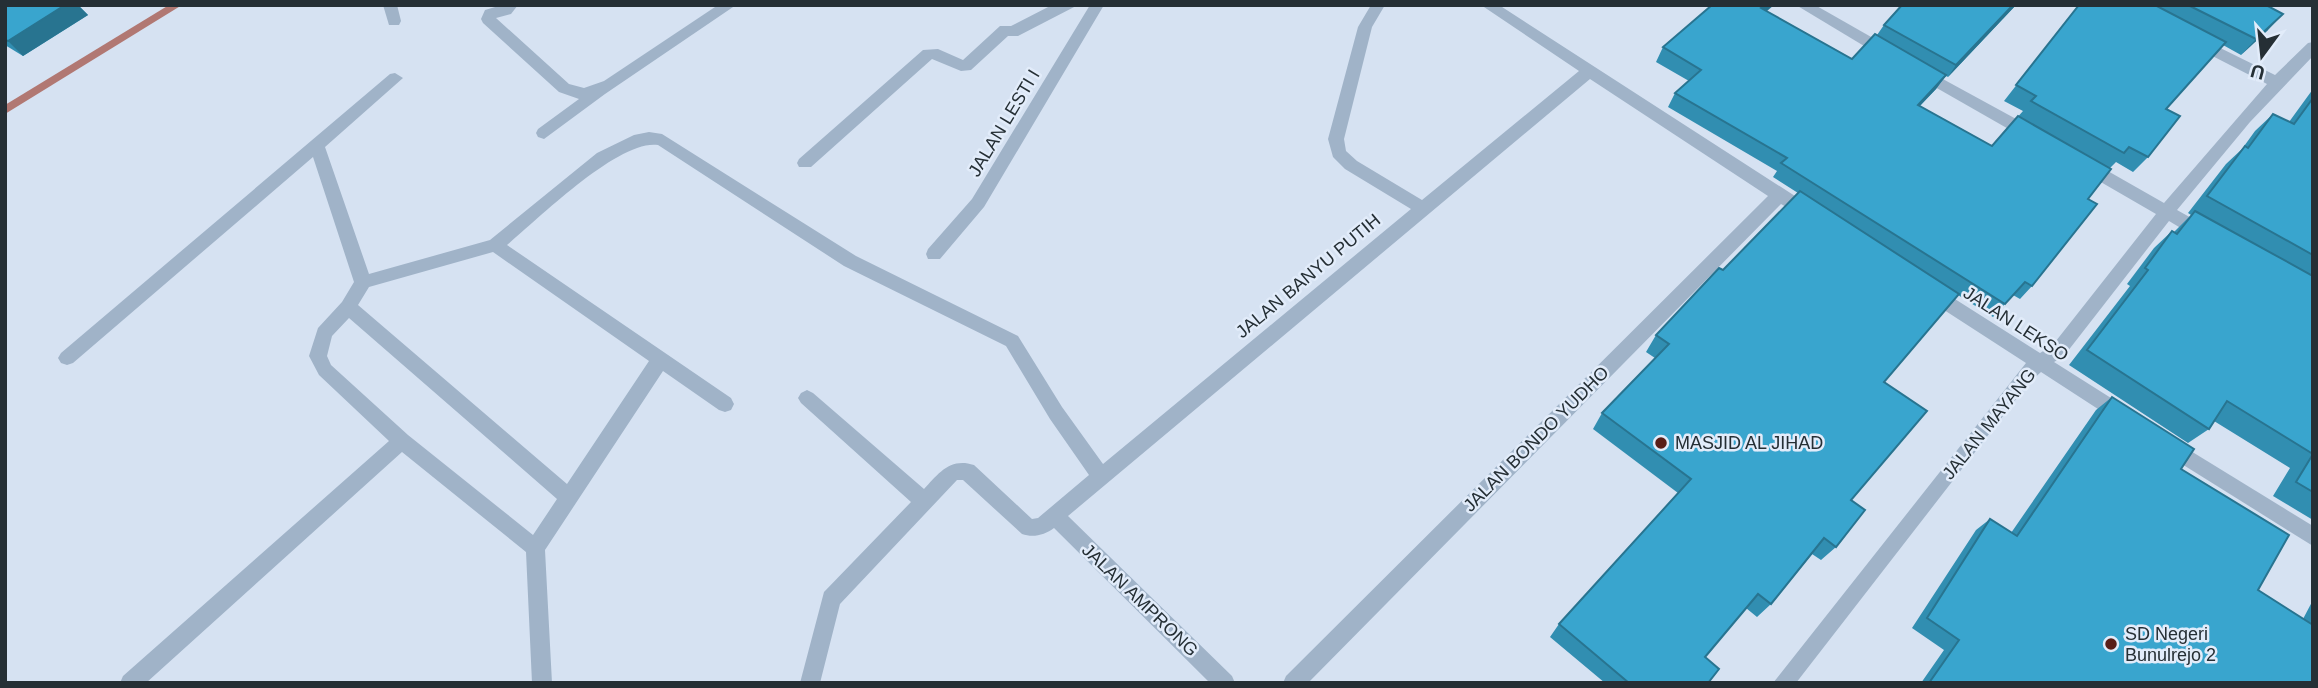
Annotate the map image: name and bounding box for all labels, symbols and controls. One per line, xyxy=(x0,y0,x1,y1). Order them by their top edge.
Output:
north arrow xyxy=(2227,21,2297,91)
text: U xyxy=(2248,60,2267,84)
street label: JALAN LESTI I xyxy=(964,66,1044,180)
street label: JALAN BANYU PUTIH xyxy=(1232,210,1384,342)
street label: JALAN LEKSO xyxy=(1960,283,2072,365)
street label: JALAN BONDO YUDHO xyxy=(1459,362,1613,516)
street label: JALAN MAYANG xyxy=(1938,365,2040,483)
place label: MASJID AL JIHAD xyxy=(1675,433,1823,453)
marker: MASJID AL JIHAD xyxy=(1653,435,1669,451)
street label: JALAN AMPRONG xyxy=(1078,540,1202,660)
place label: SD Negeri Bunulrejo 2 xyxy=(2125,624,2216,665)
marker: SD Negeri Bunulrejo 2 xyxy=(2103,636,2119,652)

